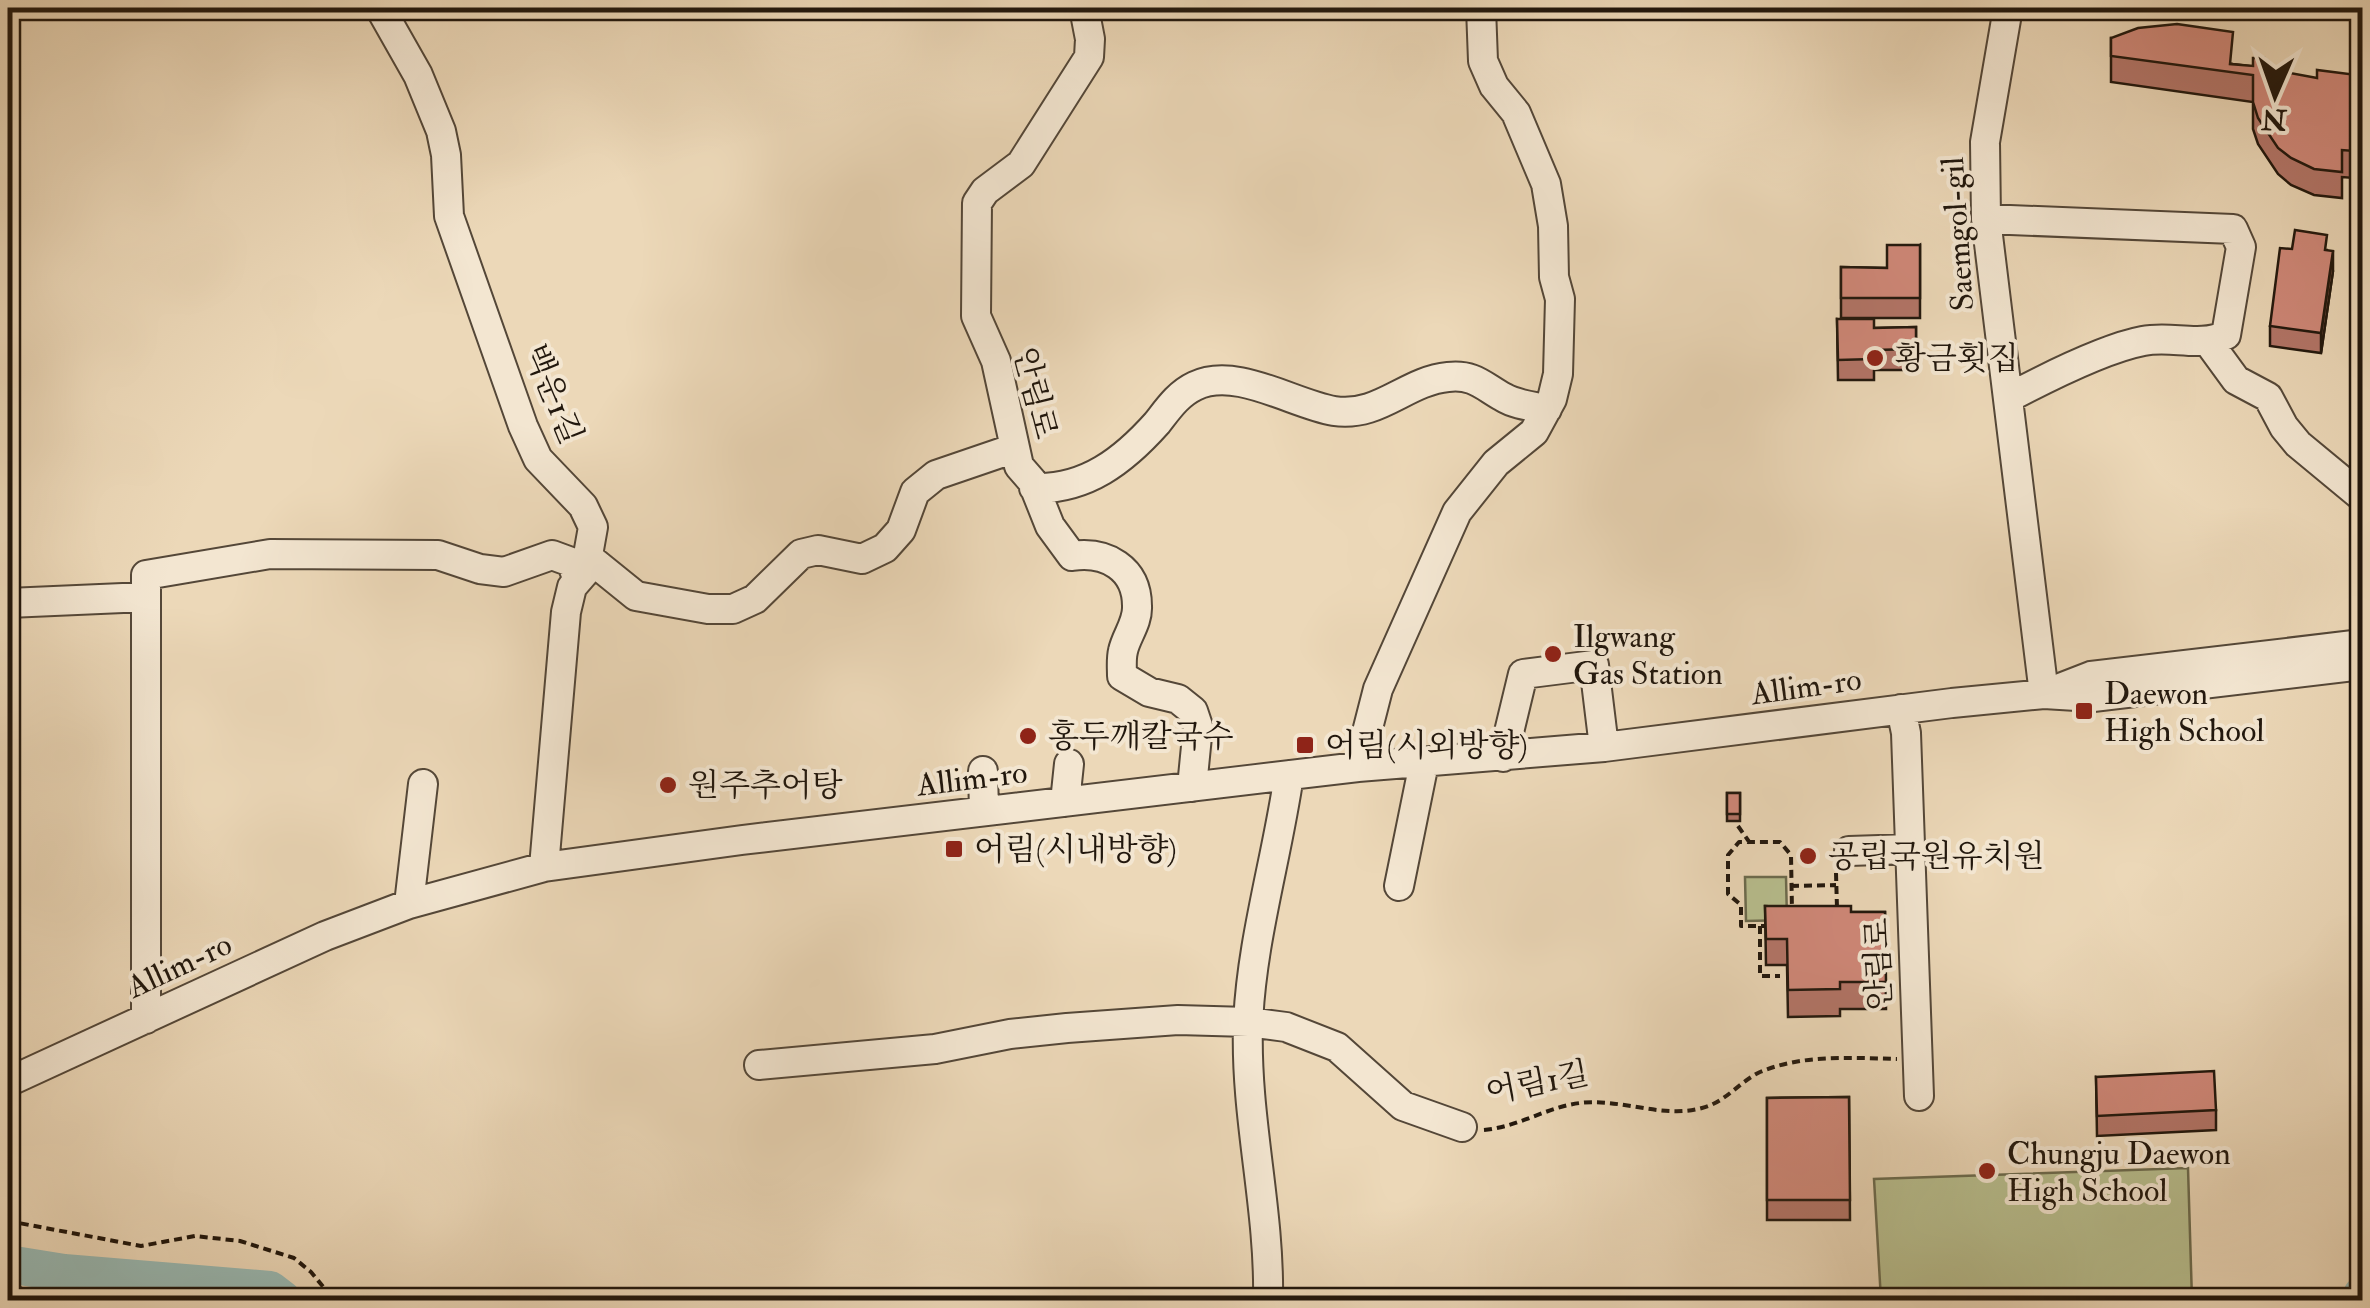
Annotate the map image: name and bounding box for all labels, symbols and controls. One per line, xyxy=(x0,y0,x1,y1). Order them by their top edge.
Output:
north arrow xyxy=(2225,45,2325,145)
text: N xyxy=(2260,101,2288,136)
street label: Saemgol-gil xyxy=(1933,156,1983,312)
street label: 백운1길 xyxy=(515,339,591,450)
place label: 황금횟집 xyxy=(1895,339,2019,379)
street label: 안림로 xyxy=(1004,343,1066,443)
marker: 황금횟집 xyxy=(1864,347,1886,369)
place label: Ilgwang Gas Station xyxy=(1573,617,1723,694)
marker: Ilgwang Gas Station xyxy=(1542,643,1564,665)
street label: Allim-ro xyxy=(1747,659,1864,715)
place label: Daewon High School xyxy=(2104,674,2264,751)
marker: Daewon High School xyxy=(2073,700,2095,722)
place label: 홍두깨칼국수 xyxy=(1048,717,1234,757)
marker: 홍두깨칼국수 xyxy=(1017,725,1039,747)
place label: 어림(시외방향) xyxy=(1325,726,1528,766)
marker: 어림(시외방향) xyxy=(1294,734,1316,756)
street label: Allim-ro xyxy=(914,752,1030,806)
place label: 원주추어탕 xyxy=(688,766,843,806)
marker: 원주추어탕 xyxy=(657,774,679,796)
place label: 어림(시내방향) xyxy=(974,830,1177,870)
place label: 공립국원유치원 xyxy=(1828,837,2044,877)
marker: 어림(시내방향) xyxy=(943,838,965,860)
marker: 공립국원유치원 xyxy=(1797,845,1819,867)
street label: 안림로 xyxy=(1857,917,1901,1011)
street label: Allim-ro xyxy=(120,924,238,1008)
street label: 어림1길 xyxy=(1482,1053,1592,1113)
place label: Chungju Daewon High School xyxy=(2007,1134,2231,1211)
marker: Chungju Daewon High School xyxy=(1976,1160,1998,1182)

